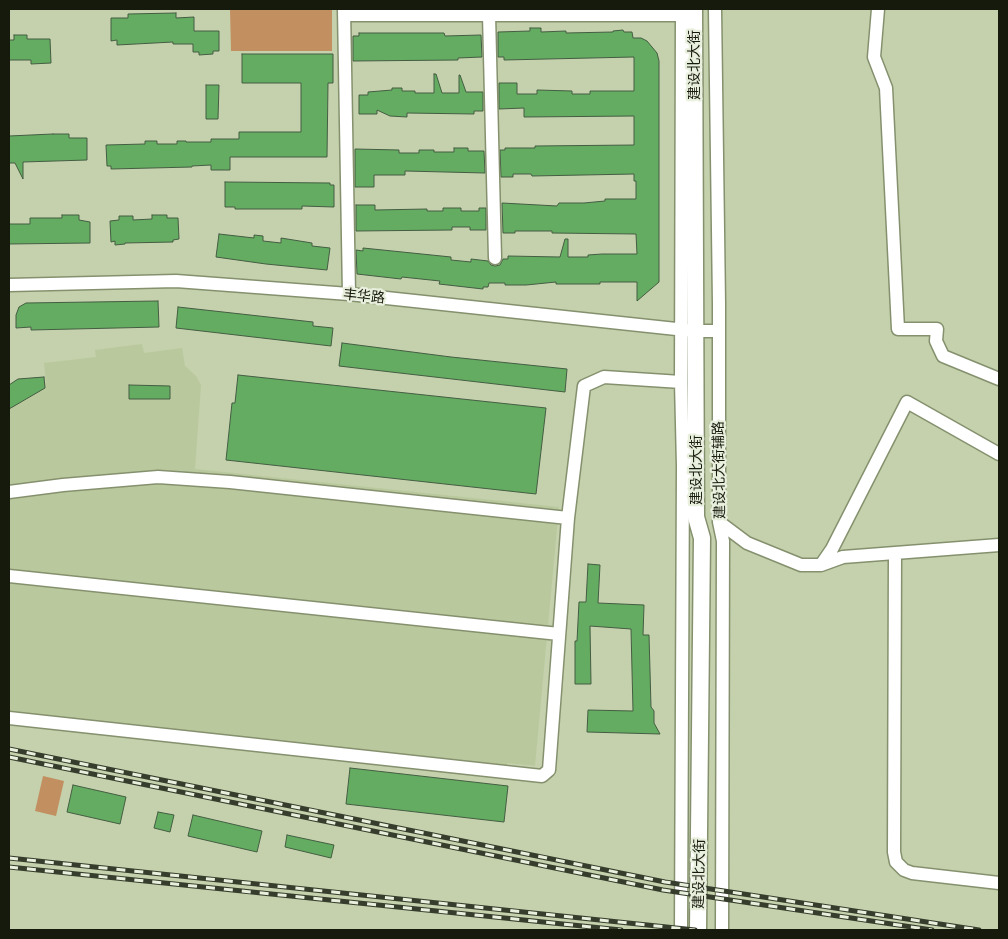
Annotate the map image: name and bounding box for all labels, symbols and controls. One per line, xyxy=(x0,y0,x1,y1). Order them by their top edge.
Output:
street label: 建设北大街 xyxy=(686,30,702,100)
street label: 丰华路 xyxy=(342,285,386,307)
street label: 建设北大街辅路 xyxy=(710,421,728,519)
street label: 建设北大街 xyxy=(688,435,704,505)
street label: 建设北大街 xyxy=(690,839,708,909)

